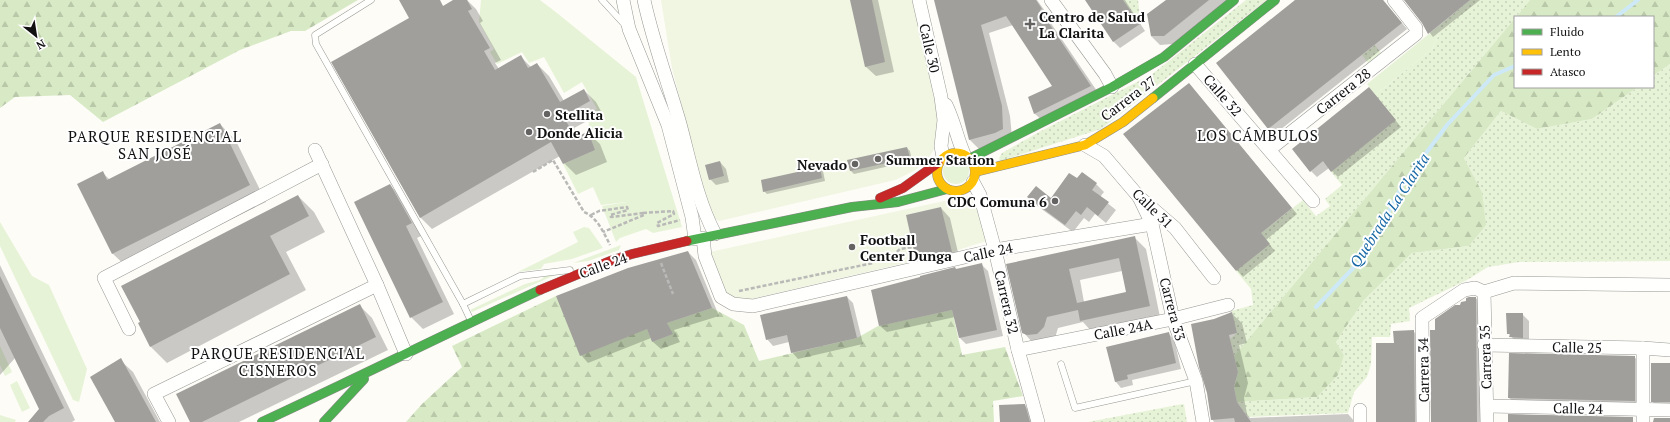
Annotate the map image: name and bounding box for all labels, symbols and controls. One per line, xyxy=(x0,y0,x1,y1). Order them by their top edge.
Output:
place label: Centro de Salud La Clarita xyxy=(1039,7,1146,42)
north arrow xyxy=(16,16,56,56)
legend xyxy=(1514,16,1654,88)
marker: Centro de Salud La Clarita xyxy=(1024,18,1036,30)
street label: Calle 30 xyxy=(915,22,945,74)
text: Fluido xyxy=(1550,24,1584,39)
text: N xyxy=(33,37,48,53)
text: Lento xyxy=(1550,44,1581,59)
street label: Carrera 28 xyxy=(1312,64,1374,118)
text: Atasco xyxy=(1550,64,1586,79)
street label: Calle 32 xyxy=(1199,70,1247,120)
street label: Carrera 27 xyxy=(1096,71,1160,125)
place label: Stellita xyxy=(555,105,603,124)
marker: Stellita xyxy=(542,109,552,119)
place label: Donde Alicia xyxy=(537,123,623,142)
district label: LOS CÁMBULOS xyxy=(1197,125,1319,145)
district label: PARQUE RESIDENCIAL SAN JOSÉ xyxy=(68,126,242,163)
marker: Donde Alicia xyxy=(524,127,534,137)
water label: Quebrada La Clarita xyxy=(1345,149,1433,271)
place label: Summer Station xyxy=(886,150,995,169)
marker: Summer Station xyxy=(873,154,883,164)
place label: Nevado xyxy=(797,155,847,174)
marker: Nevado xyxy=(850,159,860,169)
street label: Calle 31 xyxy=(1128,184,1178,232)
place label: CDC Comuna 6 xyxy=(947,192,1047,211)
marker: CDC Comuna 6 xyxy=(1050,196,1060,206)
place label: Football Center Dunga xyxy=(860,230,952,265)
street label: Calle 24 xyxy=(962,237,1015,266)
marker: Football Center Dunga xyxy=(847,242,857,252)
street label: Calle 24 xyxy=(576,247,630,282)
street label: Carrera 32 xyxy=(990,268,1024,336)
street label: Carrera 33 xyxy=(1155,275,1191,343)
street label: Calle 24A xyxy=(1092,314,1154,344)
street label: Carrera 35 xyxy=(1474,324,1496,390)
street label: Carrera 34 xyxy=(1413,337,1433,402)
street label: Calle 25 xyxy=(1552,337,1602,357)
district label: PARQUE RESIDENCIAL CISNEROS xyxy=(191,343,365,380)
street label: Calle 24 xyxy=(1553,398,1604,418)

